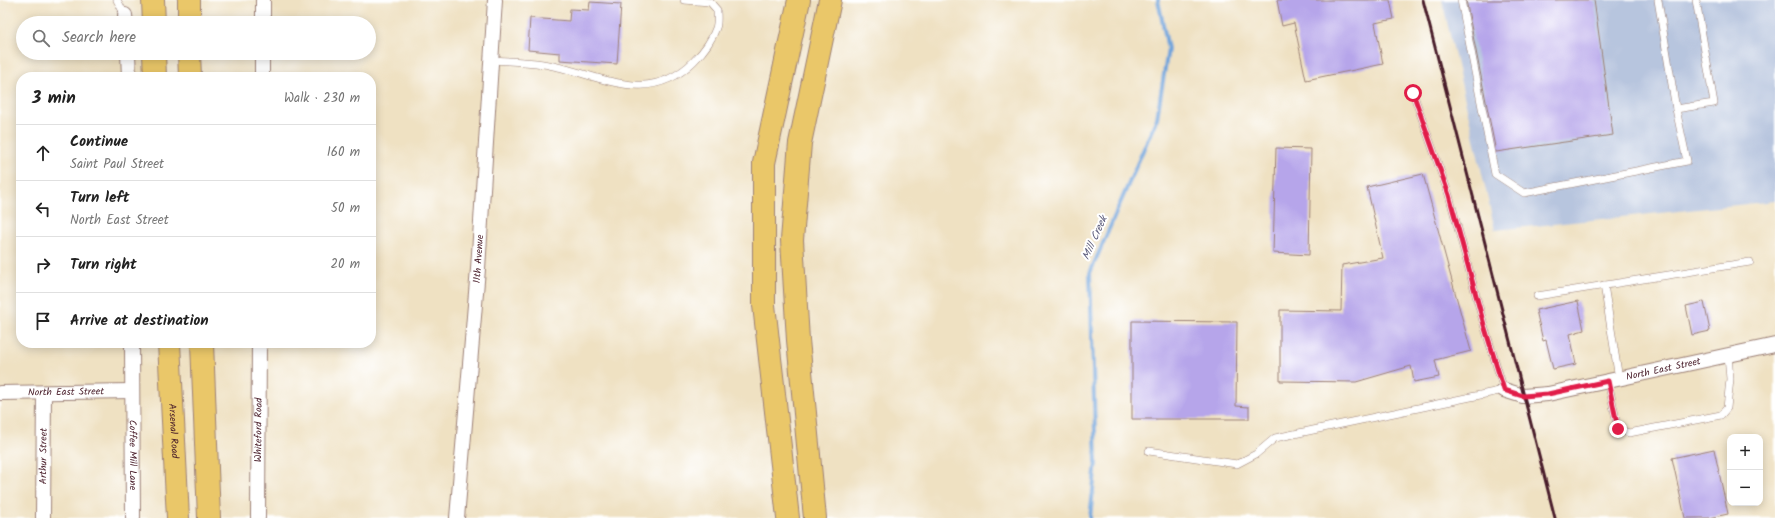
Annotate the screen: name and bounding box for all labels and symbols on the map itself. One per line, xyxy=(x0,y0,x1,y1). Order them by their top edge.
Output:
route start xyxy=(1404,84,1422,102)
water label: Mill Creek xyxy=(1077,211,1113,263)
street label: 11th Avenue xyxy=(469,233,488,284)
street label: North East Street xyxy=(1625,353,1702,385)
street label: North East Street xyxy=(28,383,104,401)
street label: Whiteford Road xyxy=(250,397,267,462)
street label: Arsenal Road xyxy=(164,403,183,460)
street label: Coffee Mill Lane xyxy=(124,420,141,491)
route end xyxy=(1609,420,1627,438)
street label: Arthur Street xyxy=(35,428,52,484)

